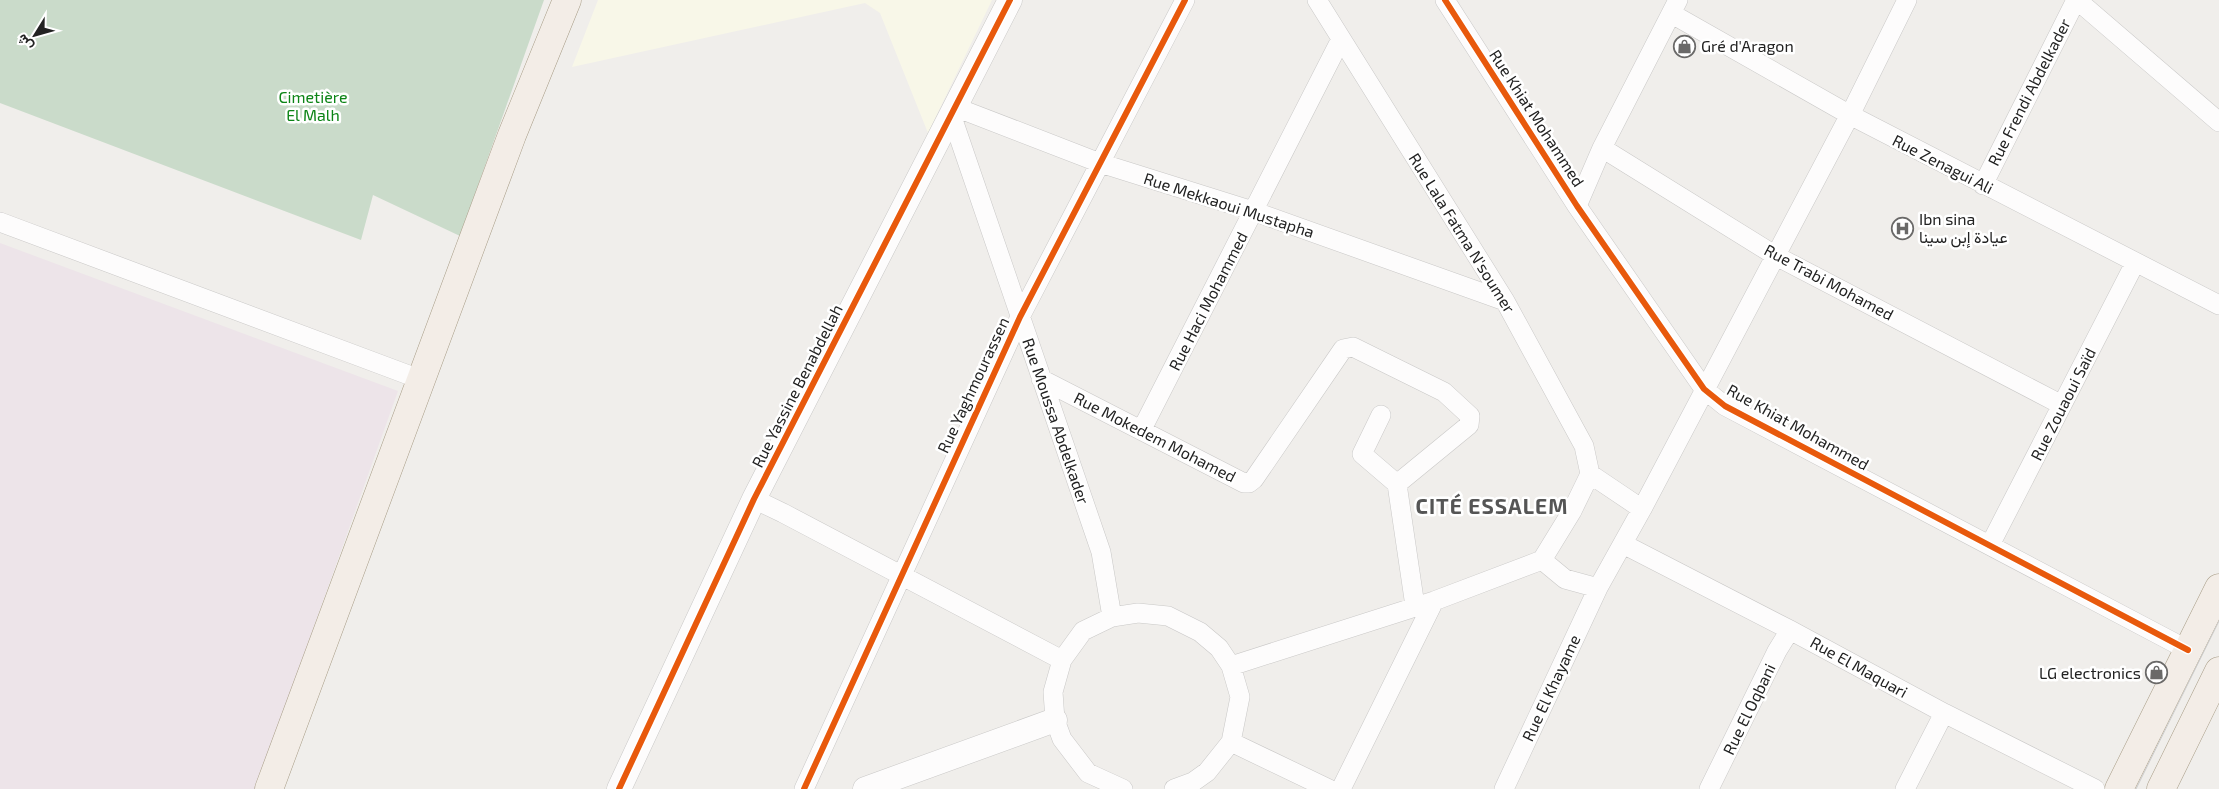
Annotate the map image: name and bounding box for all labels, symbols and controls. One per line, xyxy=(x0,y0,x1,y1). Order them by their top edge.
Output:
north arrow xyxy=(10,10,60,60)
street label: Rue Frendi Abdelkader xyxy=(1983,14,2074,169)
text: ش xyxy=(12,31,37,55)
shop icon: Gré d'Aragon xyxy=(1673,34,1697,58)
place label: Gré d'Aragon xyxy=(1701,36,1794,55)
street label: Rue Khiat Mohammed xyxy=(1486,46,1589,190)
park label: Cimetière El Malh xyxy=(278,87,348,124)
street label: Rue Zenagui Ali xyxy=(1890,130,1997,197)
street label: Rue Lala Fatma N'soumer xyxy=(1405,149,1520,317)
street label: Rue Mekkaoui Mustapha xyxy=(1142,168,1317,241)
place label: Ibn sina عيادة إبن سينا xyxy=(1919,209,2008,248)
hospital icon: Ibn sina عيادة إبن سينا xyxy=(1891,216,1915,240)
street label: Rue Haci Mohammed xyxy=(1164,228,1251,373)
street label: Rue Trabi Mohamed xyxy=(1761,239,1897,324)
street label: Rue Yassine Benabdellah xyxy=(747,301,846,470)
street label: Rue Yaghmourassen xyxy=(933,314,1012,456)
street label: Rue Moussa Abdelkader xyxy=(1019,335,1094,507)
street label: Rue Zouaoui Saïd xyxy=(2026,344,2099,463)
street label: Rue Khiat Mohammed xyxy=(1724,380,1873,473)
street label: Rue Mokedem Mohamed xyxy=(1071,387,1239,486)
district label: CITÉ ESSALEM xyxy=(1416,493,1568,518)
street label: Rue El Khayame xyxy=(1518,631,1584,744)
street label: Rue El Maquari xyxy=(1807,632,1911,701)
street label: Rue El Oqbani xyxy=(1718,660,1779,757)
shop icon: LG electronics xyxy=(2145,661,2169,685)
place label: LG electronics xyxy=(2039,663,2141,682)

